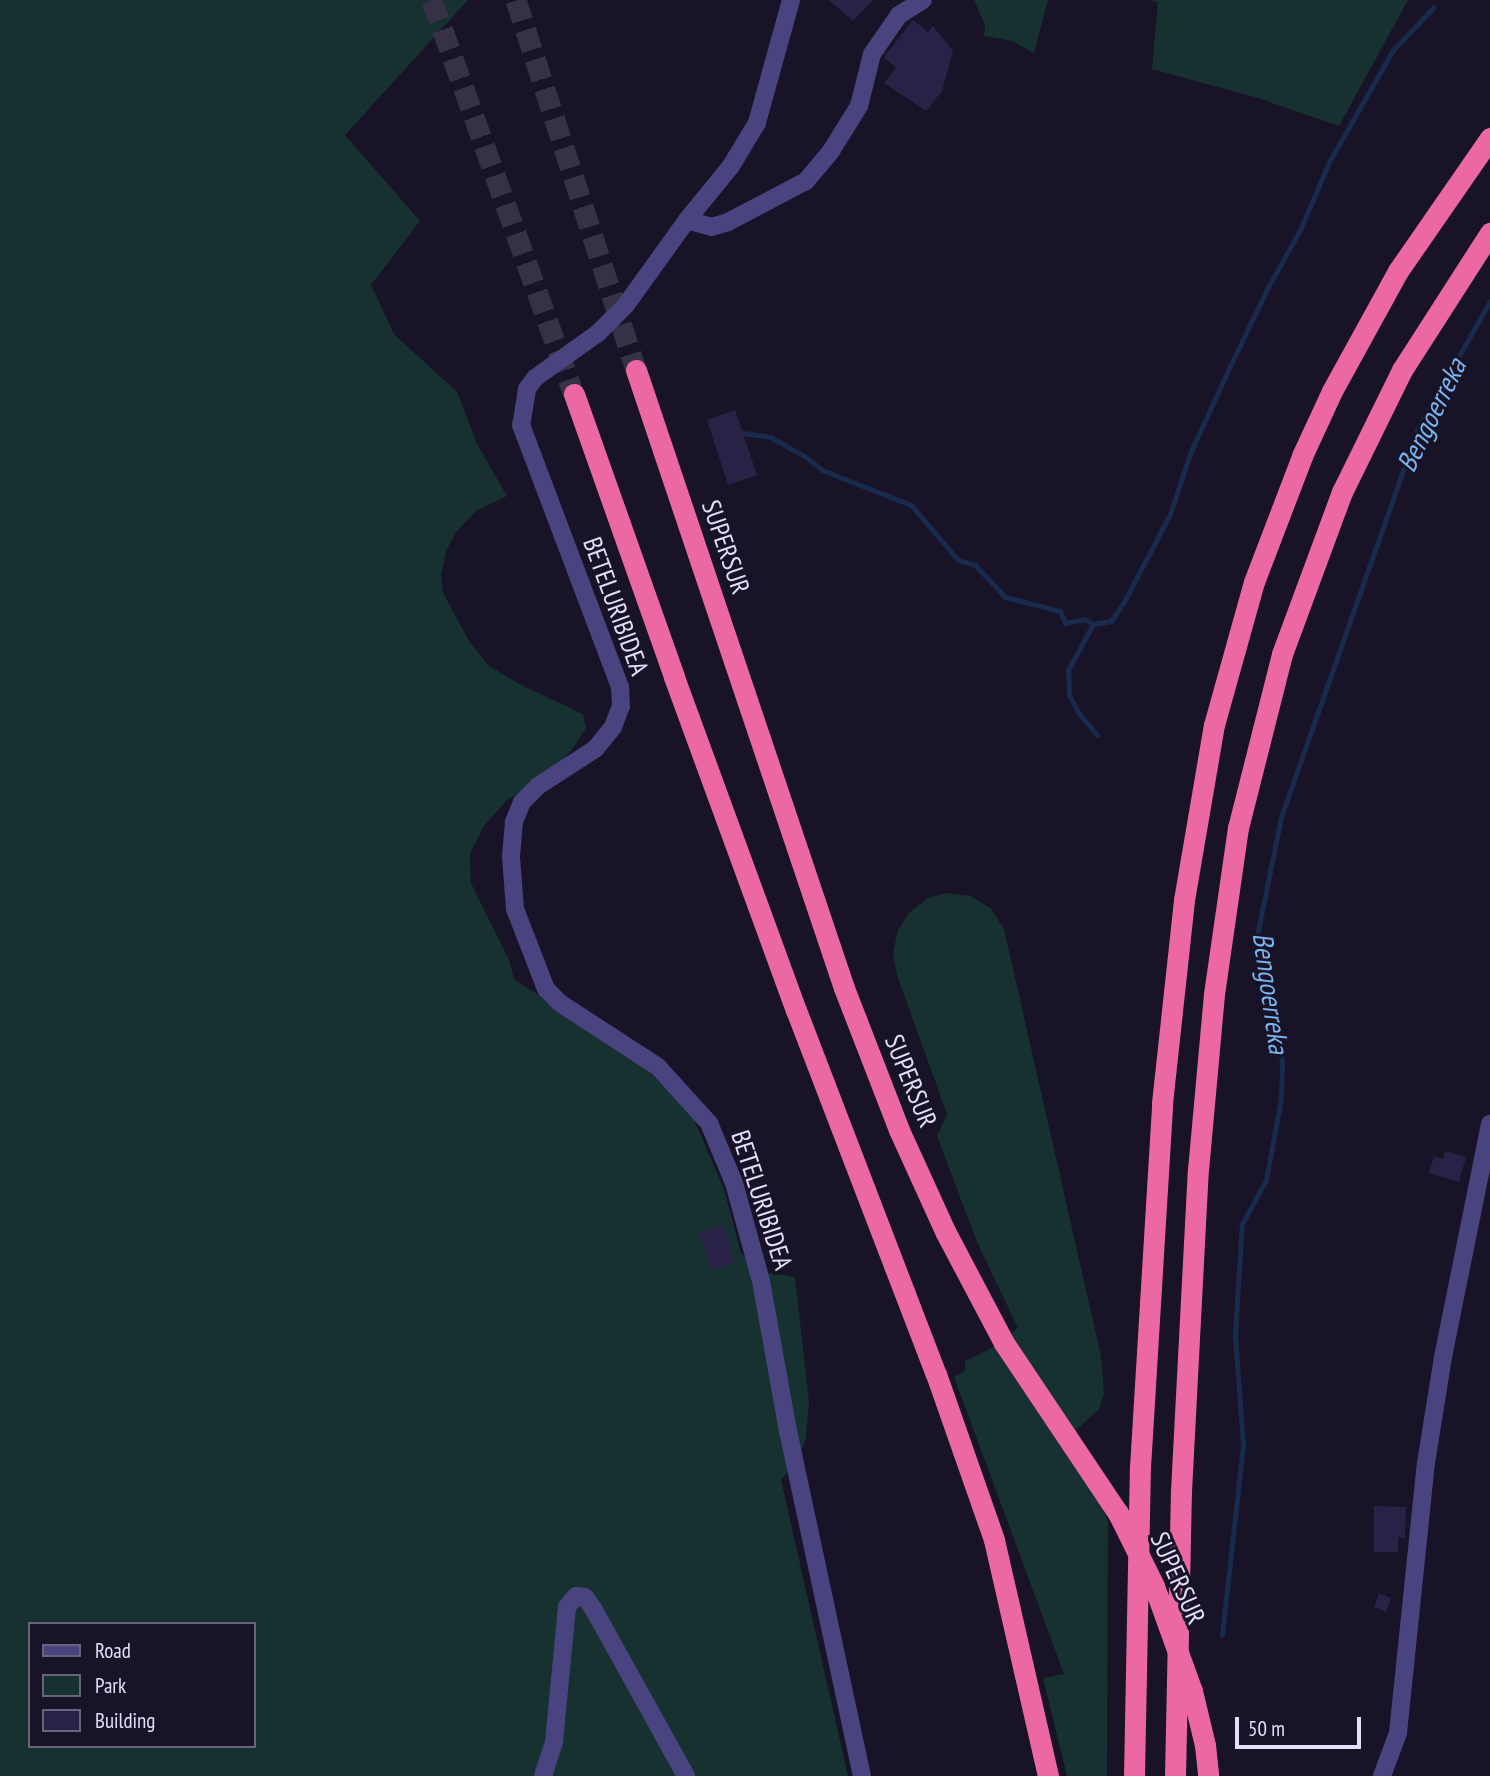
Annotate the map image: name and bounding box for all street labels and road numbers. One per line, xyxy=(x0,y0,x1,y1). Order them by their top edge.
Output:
street label: SUPERSUR xyxy=(695,496,757,598)
street label: BETELURIBIDEA xyxy=(577,533,655,679)
street label: SUPERSUR xyxy=(878,1030,944,1132)
street label: BETELURIBIDEA xyxy=(725,1126,799,1274)
street label: SUPERSUR xyxy=(1144,1527,1212,1629)

